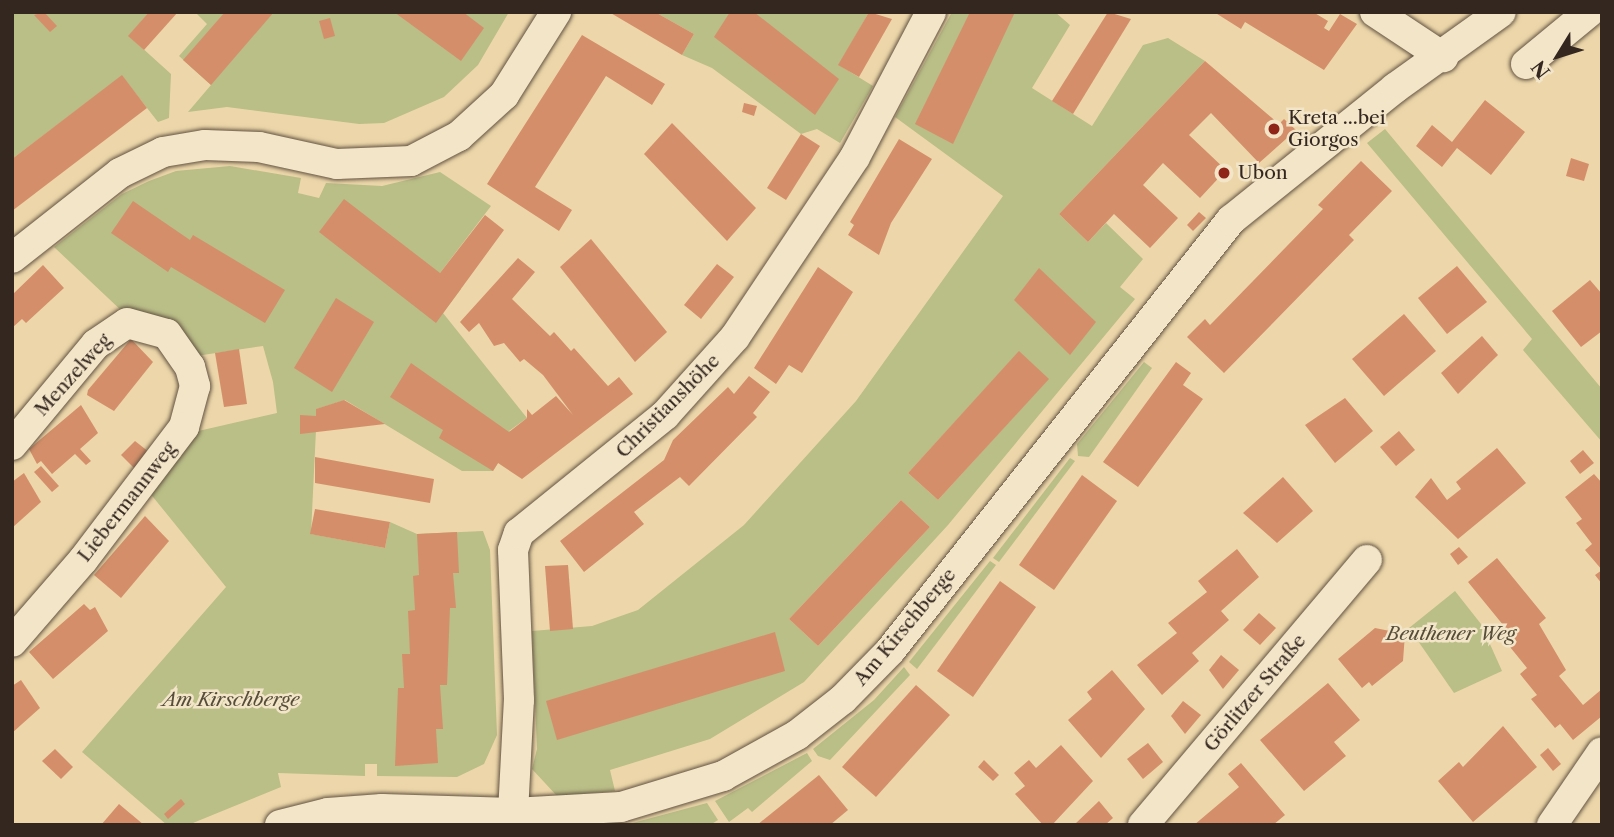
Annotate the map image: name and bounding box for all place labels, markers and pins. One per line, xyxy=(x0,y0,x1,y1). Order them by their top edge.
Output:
place label: Kreta ...bei Giorgos xyxy=(1288,107,1386,151)
marker: Kreta ...bei Giorgos xyxy=(1266,121,1282,137)
place label: Ubon xyxy=(1238,162,1288,184)
marker: Ubon xyxy=(1216,165,1232,181)

